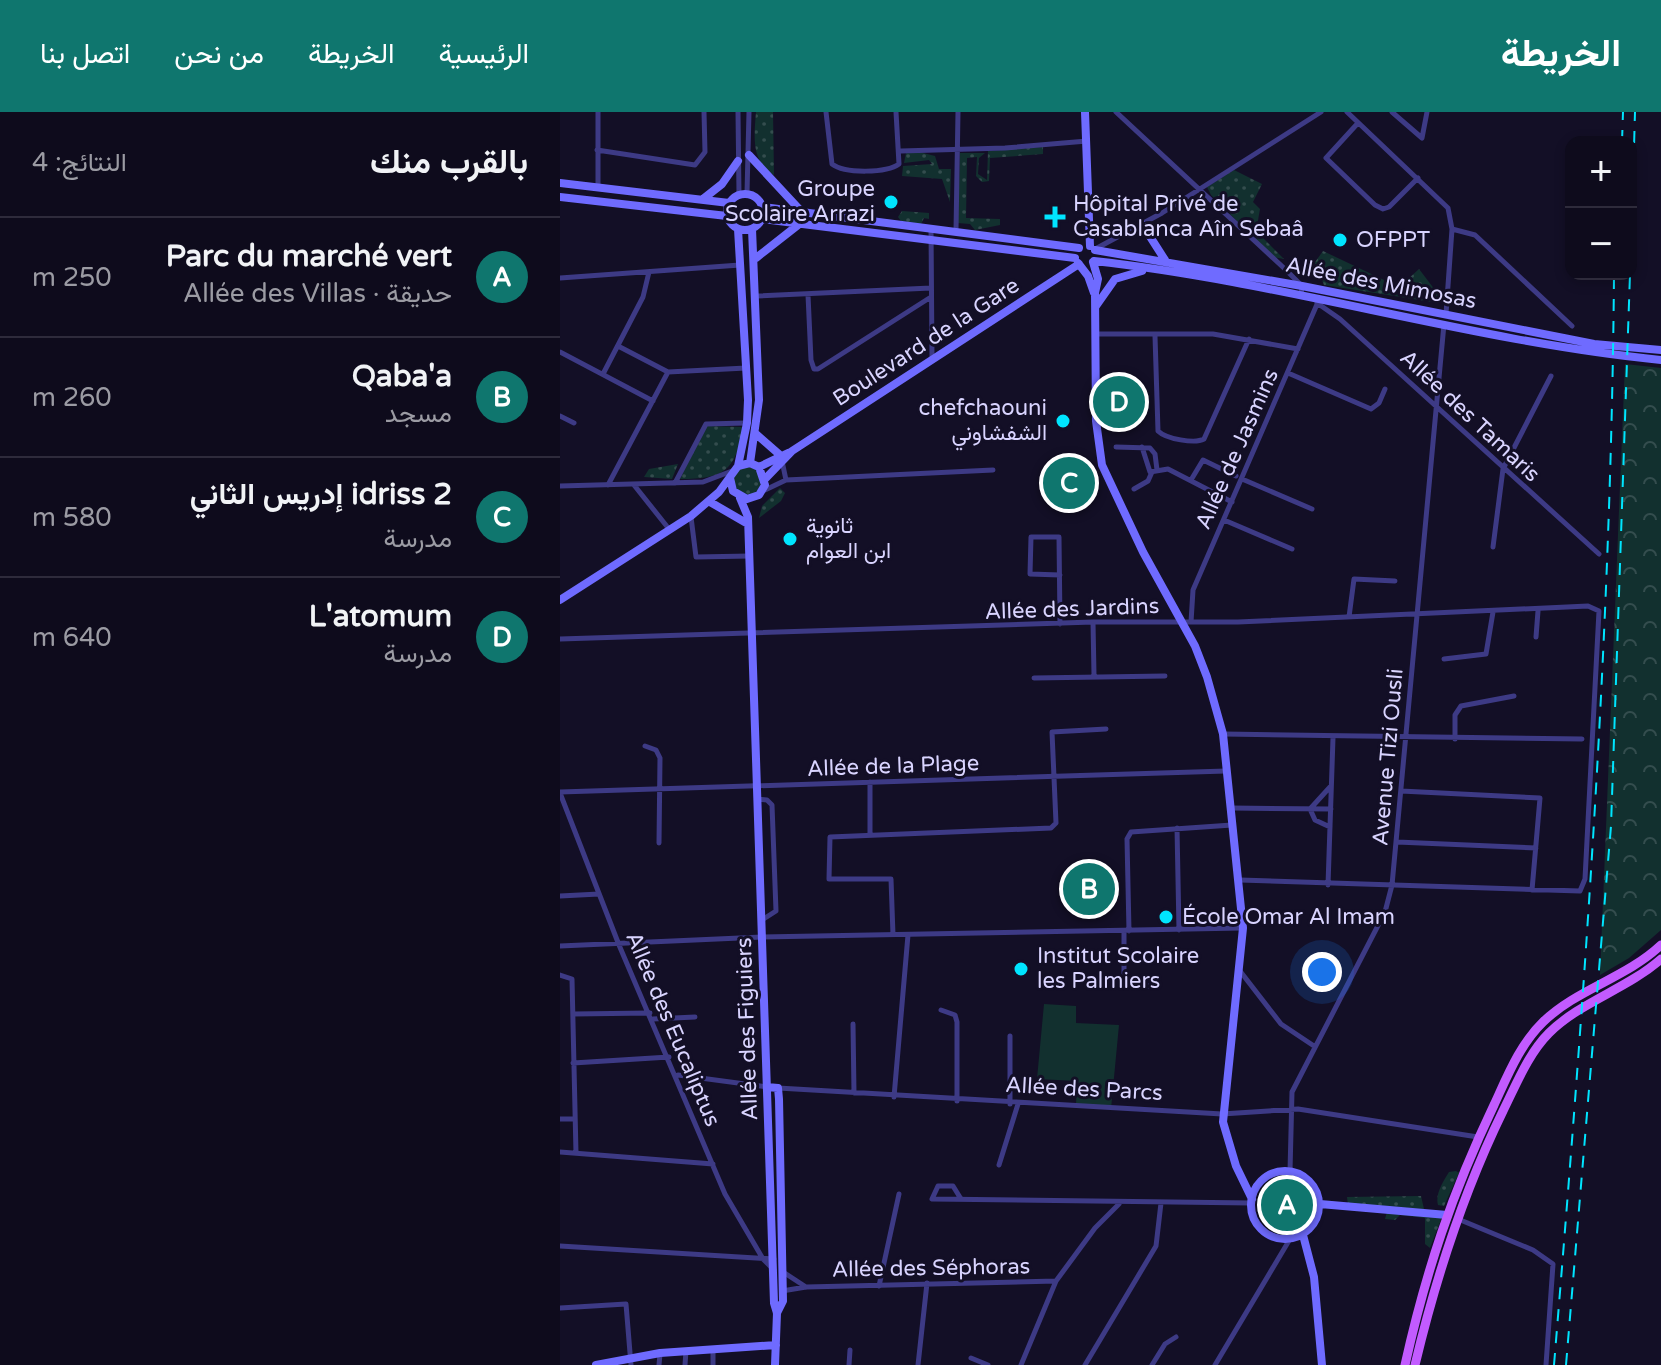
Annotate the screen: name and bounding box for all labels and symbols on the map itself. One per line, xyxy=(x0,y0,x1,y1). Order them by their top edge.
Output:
place label: Groupe Scolaire Arrazi xyxy=(725,176,875,227)
place label: Hôpital Privé de Casablanca Aîn Sebaâ xyxy=(1073,191,1304,242)
marker: Groupe Scolaire Arrazi xyxy=(882,193,900,211)
marker: Hôpital Privé de Casablanca Aîn Sebaâ xyxy=(1044,206,1066,228)
place label: OFPPT xyxy=(1356,227,1431,253)
marker: OFPPT xyxy=(1331,231,1349,249)
street label: Allée des Mimosas xyxy=(1283,252,1479,314)
street label: Boulevard de la Gare xyxy=(828,272,1024,412)
street label: Allée des Tamaris xyxy=(1395,345,1545,487)
street label: Allée de Jasmins xyxy=(1190,365,1284,533)
pin: D xyxy=(1093,372,1145,432)
place label: chefchaouni الشفشاوني xyxy=(919,395,1047,451)
marker: chefchaouni الشفشاوني xyxy=(1054,412,1072,430)
pin: C xyxy=(1043,453,1095,513)
place label: ثانوية ابن العوام xyxy=(806,513,891,565)
marker: ثانوية ابن العوام xyxy=(781,530,799,548)
street label: Allée des Jardins xyxy=(984,593,1160,625)
street label: Avenue Tizi Ousli xyxy=(1367,667,1409,847)
street label: Allée de la Plage xyxy=(806,750,980,782)
pin: B xyxy=(1063,859,1115,919)
place label: École Omar Al Imam xyxy=(1182,903,1395,930)
marker: École Omar Al Imam xyxy=(1157,908,1175,926)
street label: Allée des Eucaliptus xyxy=(620,928,726,1130)
street label: Allée des Figuiers xyxy=(731,937,763,1121)
place label: Institut Scolaire les Palmiers xyxy=(1037,943,1199,994)
your location xyxy=(1302,952,1342,992)
marker: Institut Scolaire les Palmiers xyxy=(1012,960,1030,978)
street label: Allée des Parcs xyxy=(1005,1072,1163,1106)
pin: A xyxy=(1261,1175,1313,1235)
street label: Allée des Séphoras xyxy=(832,1253,1030,1283)

